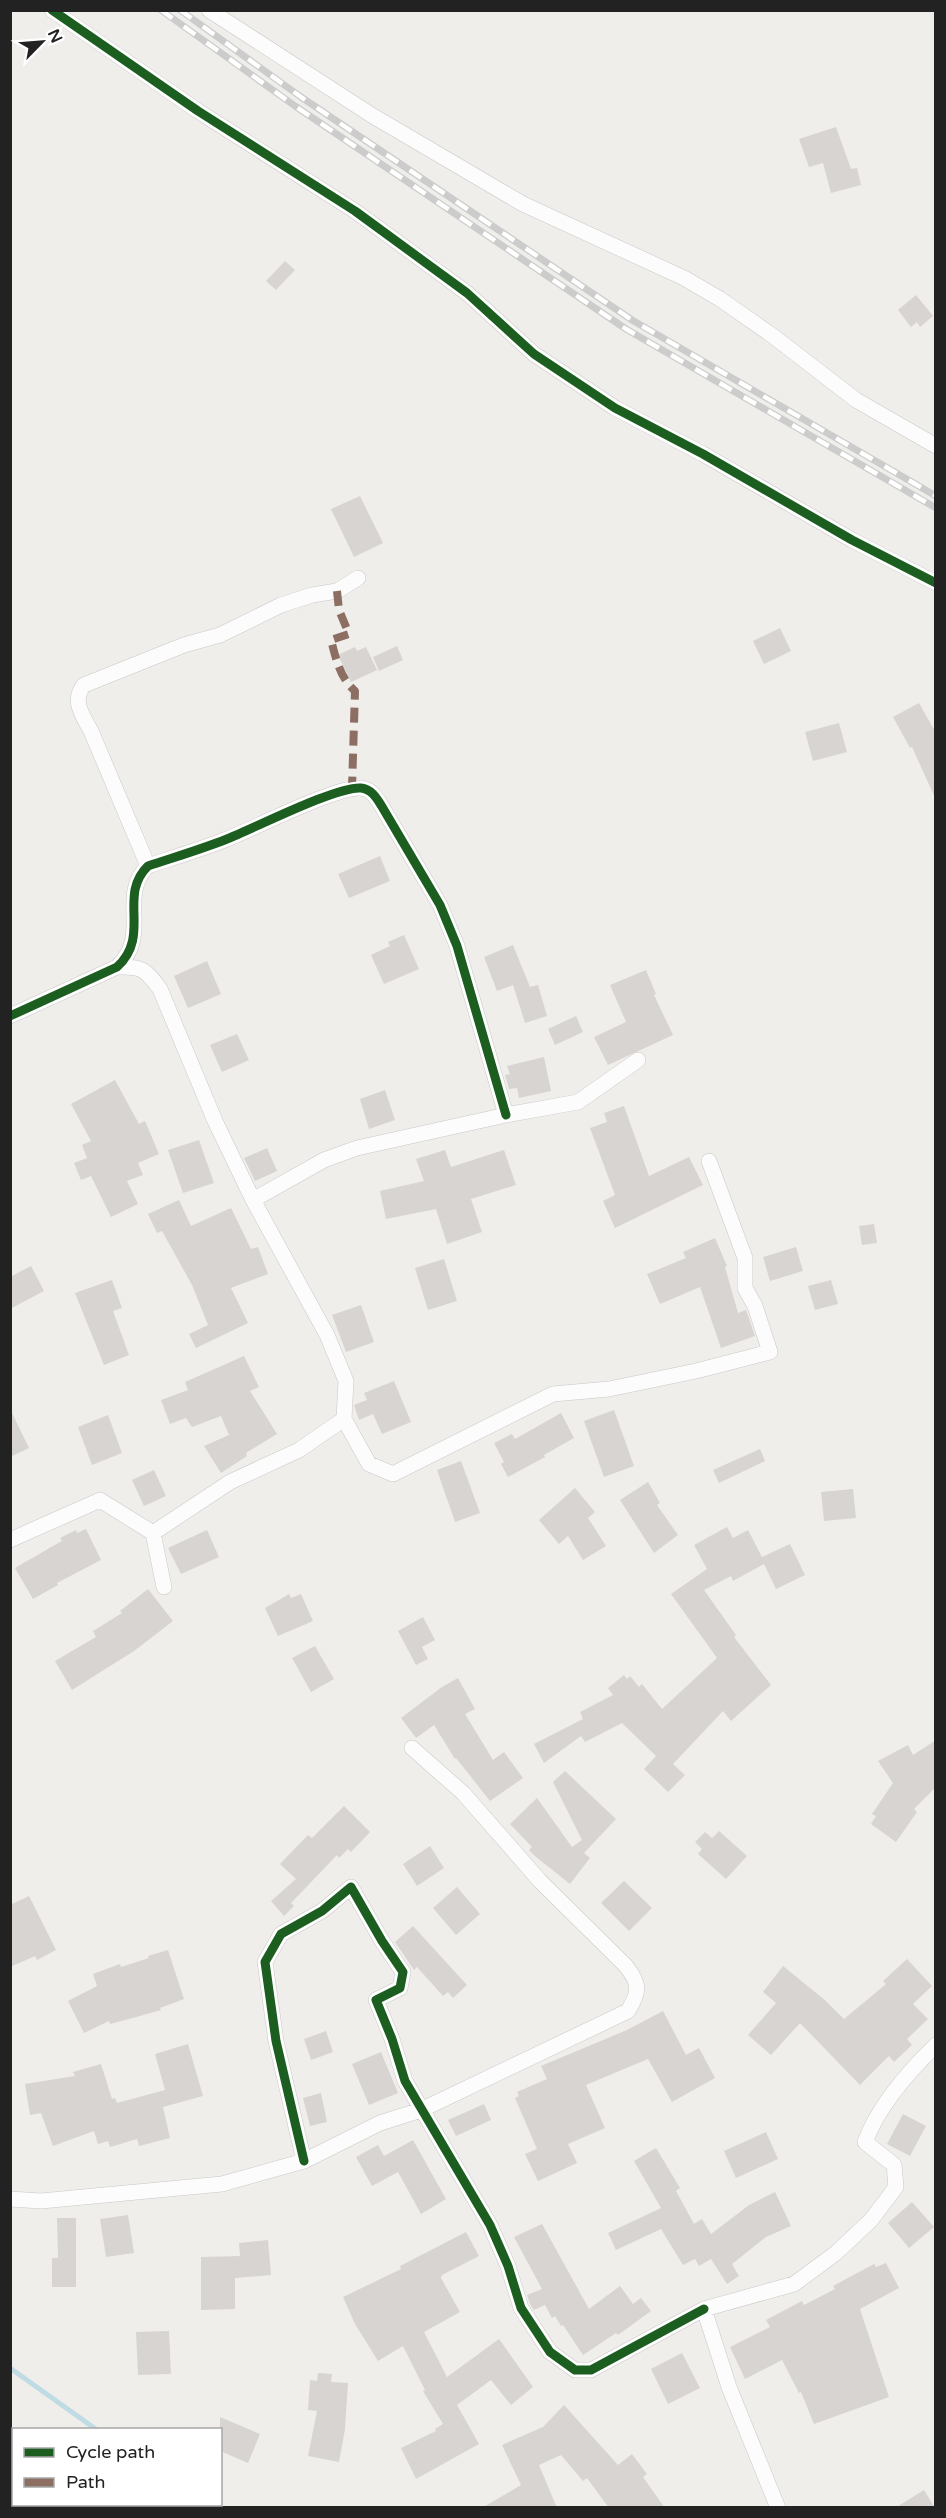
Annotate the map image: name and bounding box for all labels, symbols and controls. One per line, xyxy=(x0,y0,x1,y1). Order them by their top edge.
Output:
north arrow xyxy=(12,12,72,72)
text: N xyxy=(43,26,66,46)
legend xyxy=(12,2428,222,2506)
text: Cycle path xyxy=(66,2441,155,2463)
text: Path xyxy=(66,2471,105,2493)

